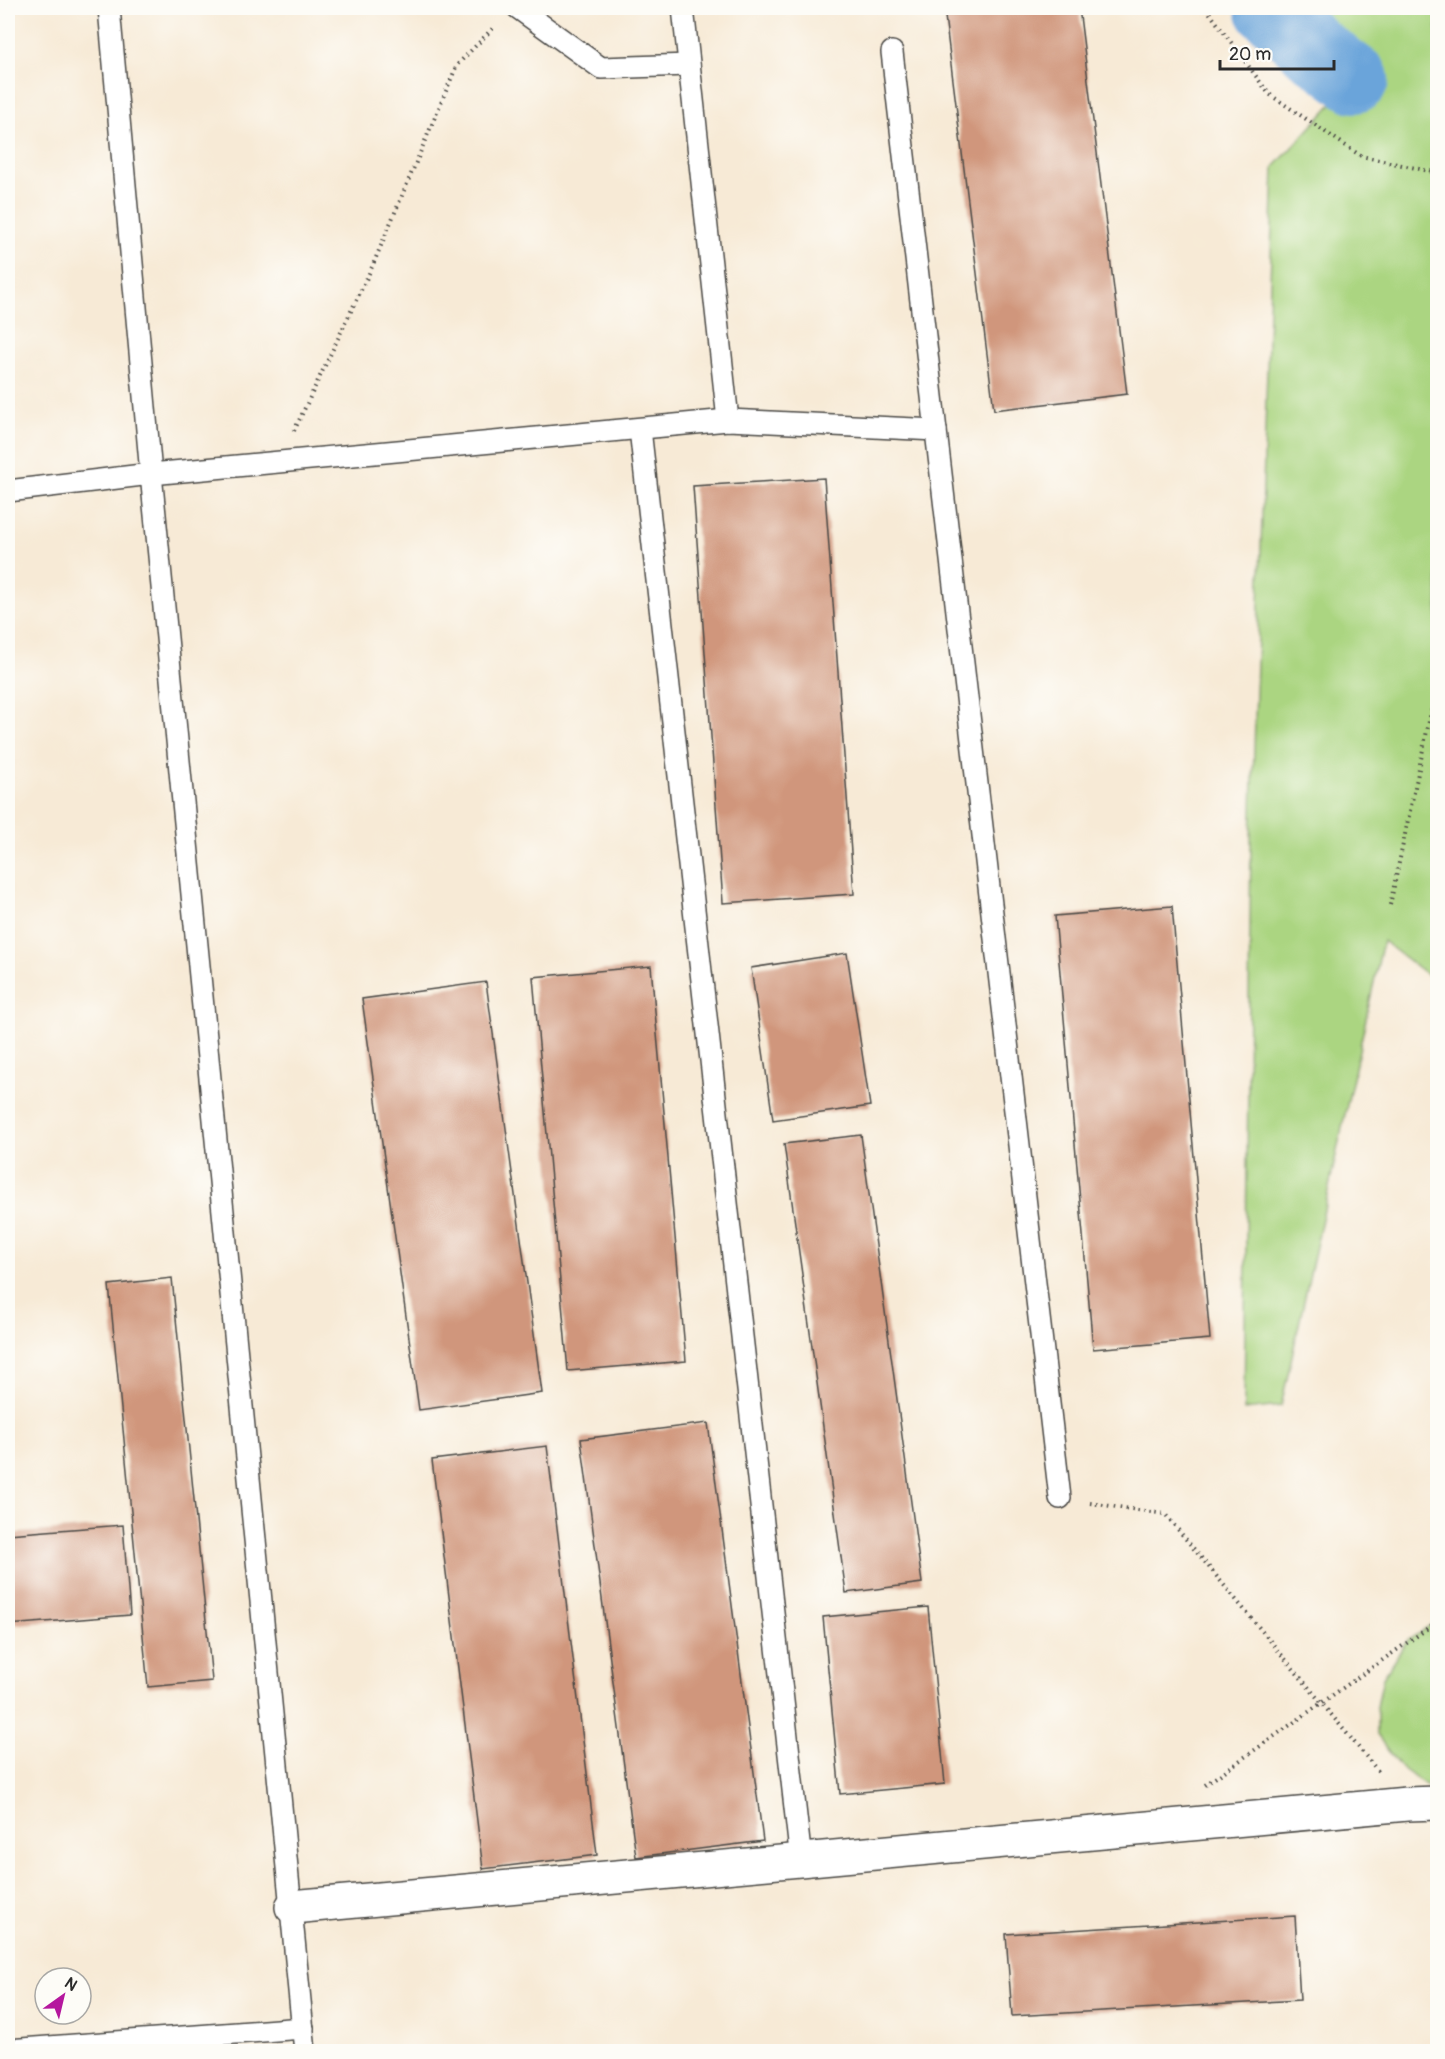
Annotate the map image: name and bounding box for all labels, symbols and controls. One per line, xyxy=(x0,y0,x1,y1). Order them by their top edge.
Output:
scale bar xyxy=(1220,33,1334,71)
text: 20 m xyxy=(1229,43,1271,66)
north arrow xyxy=(33,1966,93,2026)
text: N xyxy=(61,1973,81,1996)

